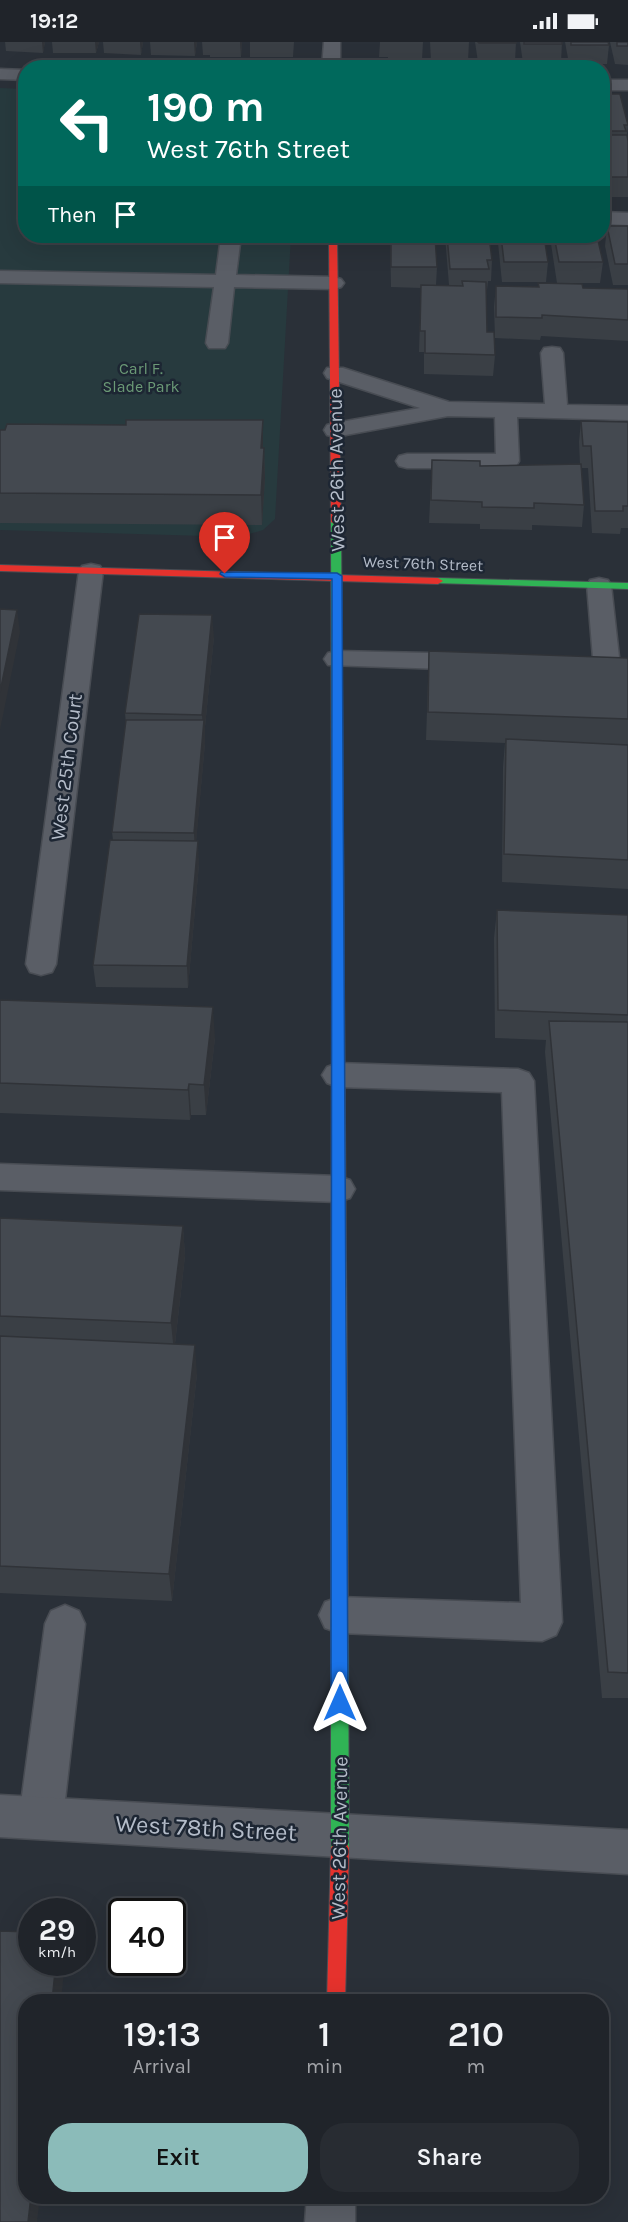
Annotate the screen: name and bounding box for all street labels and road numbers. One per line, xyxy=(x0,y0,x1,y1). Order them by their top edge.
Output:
street label: West 26th Avenue xyxy=(324,388,349,552)
street label: West 76th Street xyxy=(363,552,483,575)
street label: West 25th Court xyxy=(46,692,87,842)
street label: West 26th Avenue xyxy=(327,1756,352,1920)
street label: West 78th Street xyxy=(115,1809,297,1847)

